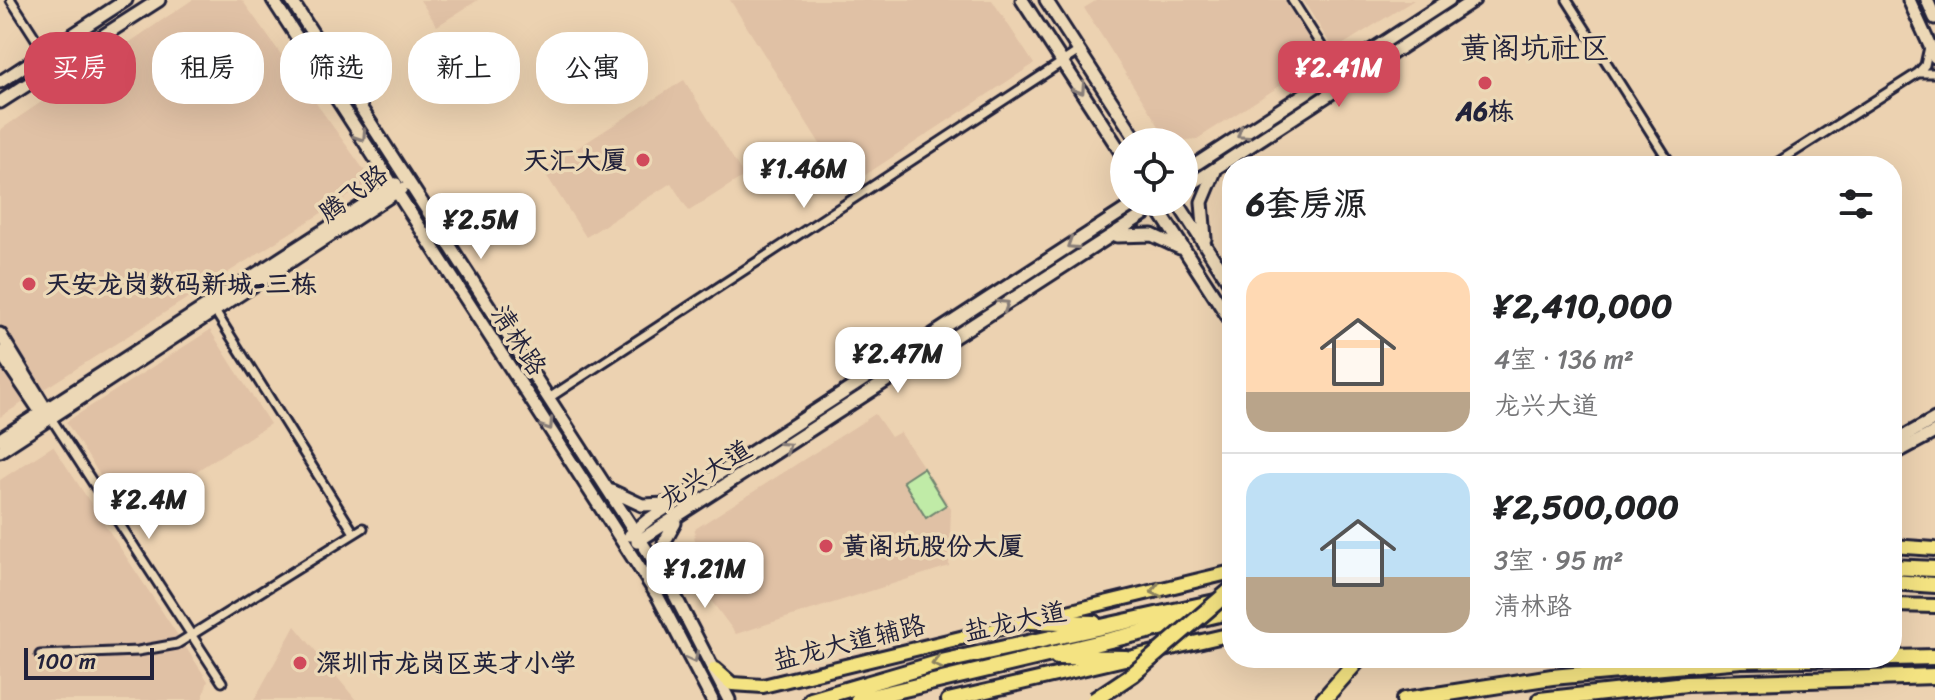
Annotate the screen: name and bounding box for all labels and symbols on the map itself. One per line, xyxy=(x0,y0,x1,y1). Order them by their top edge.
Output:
district label: 黄阁坑社区 xyxy=(1460,21,1610,75)
pin: ¥2.41M xyxy=(1274,41,1404,109)
marker: A6栋 xyxy=(1476,74,1494,92)
one-way arrow xyxy=(1070,80,1085,95)
place label: A6栋 xyxy=(1455,88,1514,134)
one-way arrow xyxy=(1237,124,1251,139)
one-way arrow xyxy=(351,127,366,142)
place label: 天汇大厦 xyxy=(523,137,627,183)
pin: ¥1.46M xyxy=(739,142,869,210)
street label: 腾飞路 xyxy=(308,151,398,235)
marker: 天汇大厦 xyxy=(634,151,652,169)
pin: ¥2.5M xyxy=(425,193,537,261)
one-way arrow xyxy=(1066,235,1081,250)
place label: 天安龙岗数码新城-三栋 xyxy=(45,261,317,307)
marker: 天安龙岗数码新城-三栋 xyxy=(20,275,38,293)
street label: 清林路 xyxy=(478,295,560,385)
one-way arrow xyxy=(996,300,1010,315)
pin: ¥2.47M xyxy=(833,327,963,395)
one-way arrow xyxy=(538,416,553,431)
street label: 龙兴大道 xyxy=(649,426,761,522)
one-way arrow xyxy=(778,442,792,457)
pin: ¥2.4M xyxy=(93,473,205,541)
place label: 黄阁坑股份大厦 xyxy=(842,523,1024,569)
marker: 黄阁坑股份大厦 xyxy=(817,537,835,555)
pin: ¥1.21M xyxy=(640,542,770,610)
one-way arrow xyxy=(1150,581,1164,598)
street label: 盐龙大道 xyxy=(959,588,1071,654)
street label: 盐龙大道辅路 xyxy=(768,601,930,683)
place label: 深圳市龙岗区英才小学 xyxy=(316,640,576,686)
scale bar xyxy=(24,644,154,680)
one-way arrow xyxy=(683,650,699,665)
marker: 深圳市龙岗区英才小学 xyxy=(291,654,309,672)
one-way arrow xyxy=(931,654,945,671)

